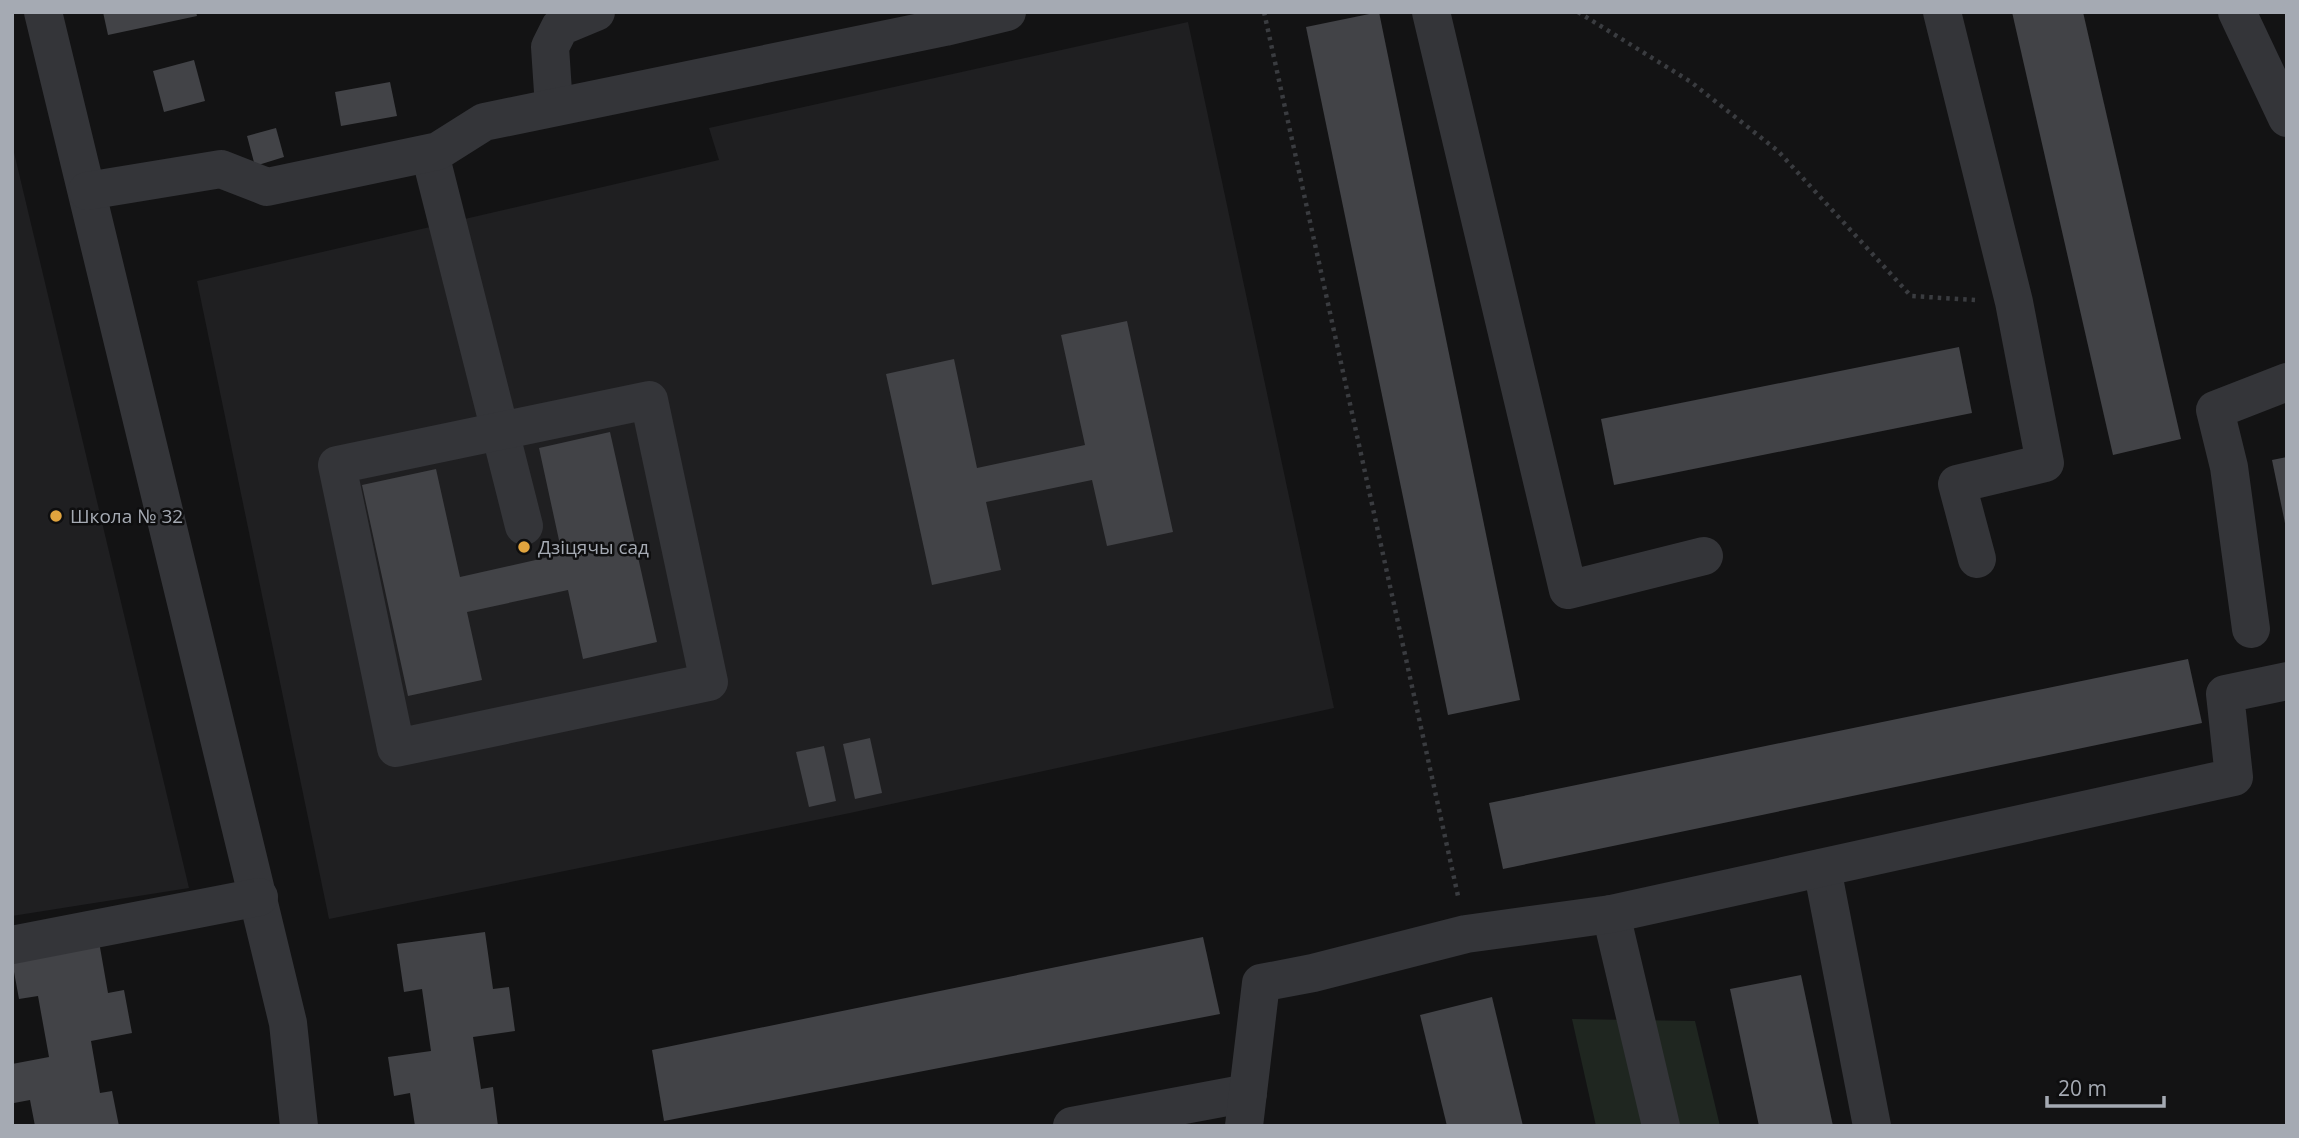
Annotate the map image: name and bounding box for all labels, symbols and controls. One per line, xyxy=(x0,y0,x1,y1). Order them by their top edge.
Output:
place label: Школа № 32 xyxy=(70,503,183,529)
marker: Школа № 32 xyxy=(48,508,64,524)
place label: Дзіцячы сад xyxy=(538,534,649,560)
marker: Дзіцячы сад xyxy=(516,539,532,555)
scale bar xyxy=(2047,1064,2164,1108)
text: 20 m xyxy=(2058,1074,2107,1102)

